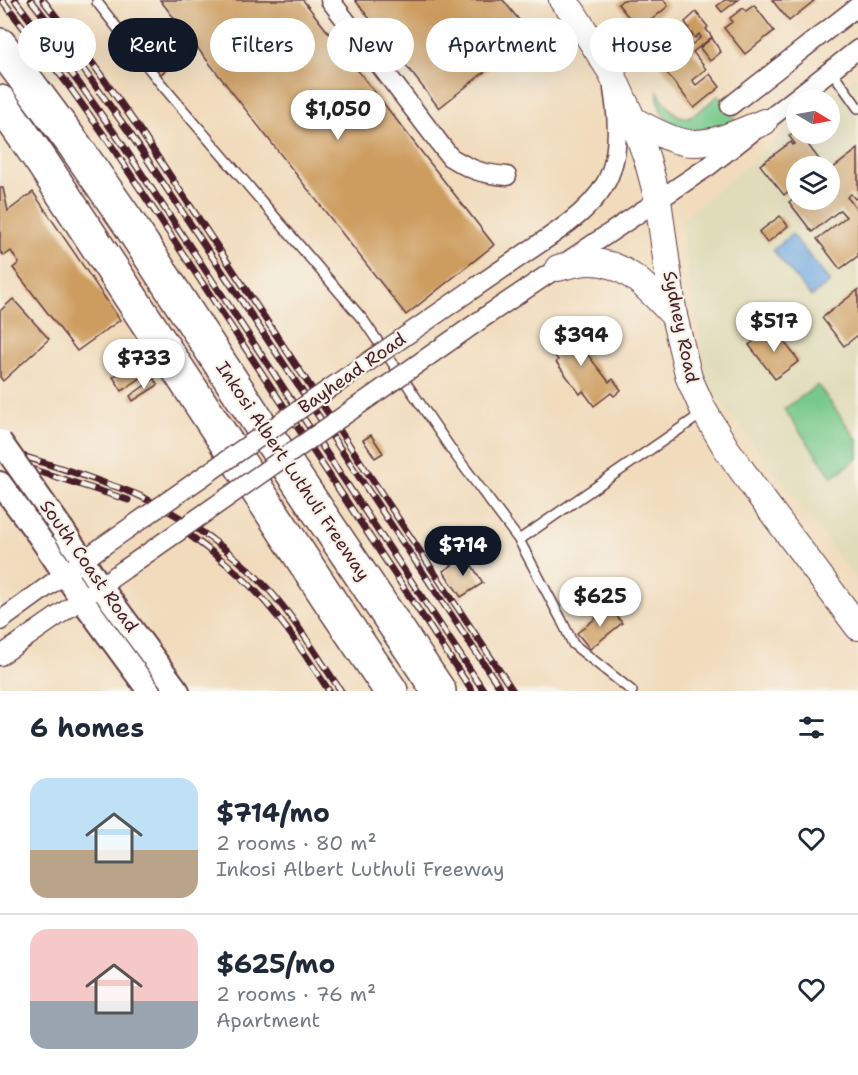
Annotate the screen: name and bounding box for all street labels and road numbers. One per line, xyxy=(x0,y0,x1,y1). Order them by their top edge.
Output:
street label: Sydney Road xyxy=(657,269,705,385)
street label: Bayhead Road xyxy=(293,327,411,419)
street label: Inkosi Albert Luthuli Freeway xyxy=(210,357,376,585)
street label: South Coast Road xyxy=(34,495,144,637)

